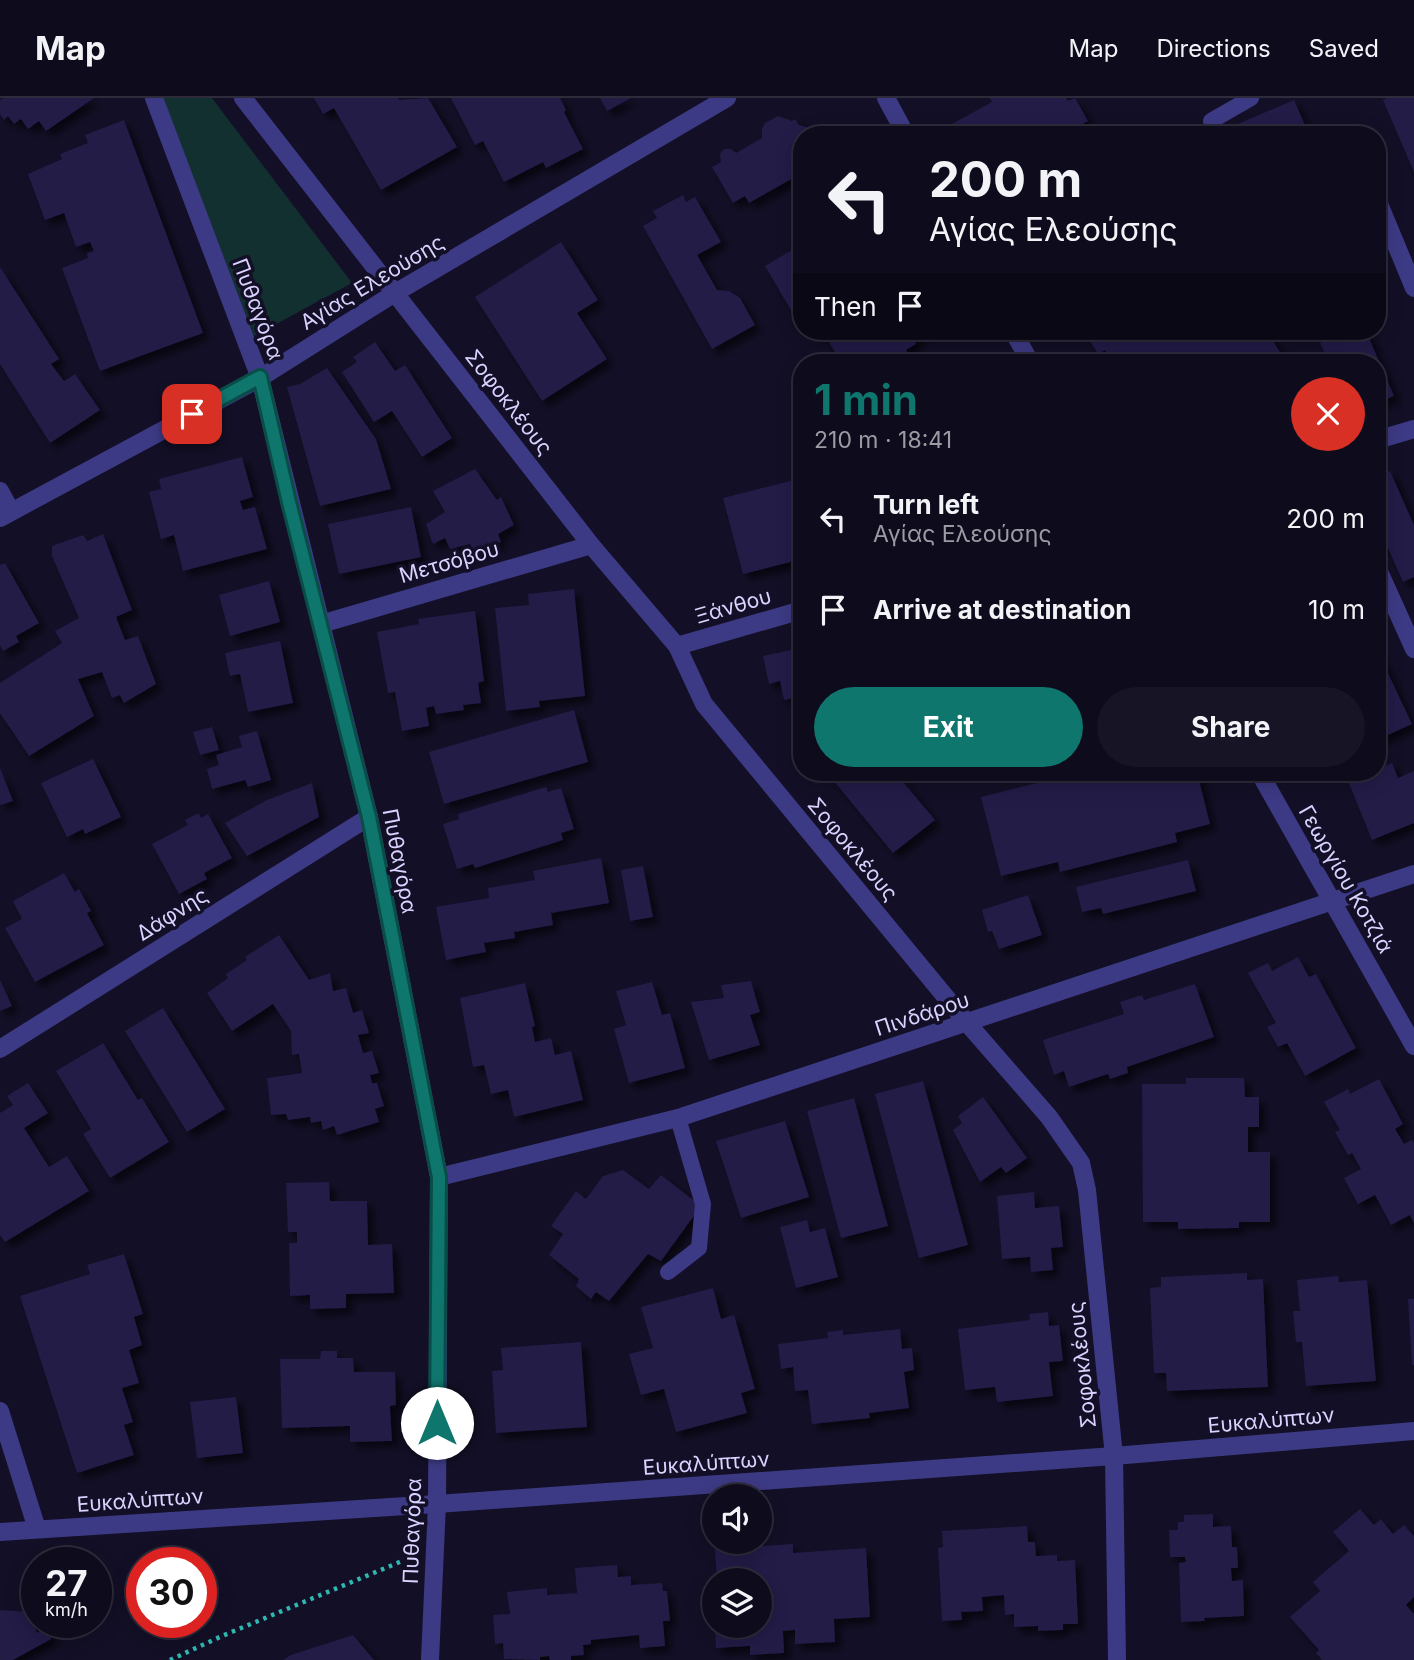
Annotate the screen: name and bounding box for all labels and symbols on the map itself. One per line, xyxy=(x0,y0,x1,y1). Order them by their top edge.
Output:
street label: Αγίας Ελεούσης xyxy=(296,229,448,335)
street label: Πυθαγόρα xyxy=(227,255,289,363)
street label: Σοφοκλέους xyxy=(460,344,558,460)
pin xyxy=(162,384,222,444)
street label: Μετσόβου xyxy=(396,536,502,588)
street label: Ξάνθου xyxy=(692,583,774,629)
street label: Σοφοκλέους xyxy=(803,792,903,906)
street label: Γεωργίου Κοτζιά xyxy=(1294,801,1398,957)
street label: Πυθαγόρα xyxy=(378,806,422,916)
street label: Δάφνης xyxy=(132,882,212,946)
street label: Πινδάρου xyxy=(872,987,972,1041)
street label: Σοφοκλέους xyxy=(1063,1301,1101,1429)
position arrow xyxy=(400,1386,474,1460)
street label: Ευκαλύπτων xyxy=(1207,1402,1335,1438)
street label: Ευκαλύπτων xyxy=(642,1446,770,1480)
street label: Πυθαγόρα xyxy=(398,1477,426,1585)
street label: Ευκαλύπτων xyxy=(76,1483,204,1517)
speed limit sign: 30 xyxy=(126,1547,217,1638)

